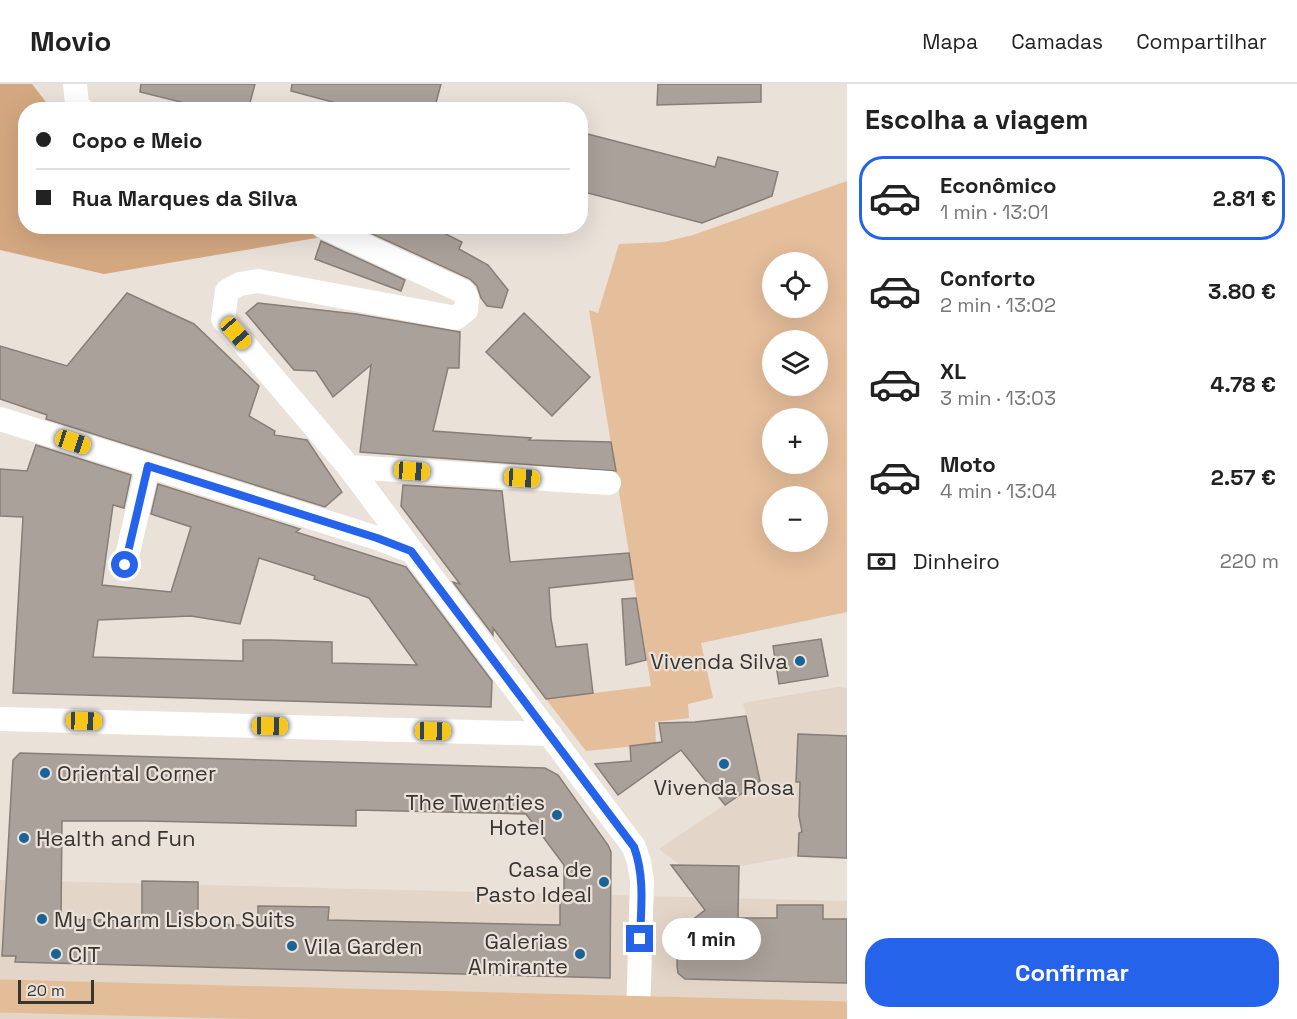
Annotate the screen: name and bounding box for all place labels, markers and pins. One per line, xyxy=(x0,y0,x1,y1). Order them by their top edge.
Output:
place label: Vivenda Silva xyxy=(650,647,788,675)
marker: Vivenda Silva xyxy=(793,654,807,668)
marker: Vivenda Rosa xyxy=(717,757,731,771)
place label: Oriental Corner xyxy=(57,759,216,787)
marker: Oriental Corner xyxy=(38,766,52,780)
place label: Vivenda Rosa xyxy=(653,773,795,801)
place label: The Twenties Hotel xyxy=(405,788,545,841)
marker: The Twenties Hotel xyxy=(550,808,564,822)
place label: Health and Fun xyxy=(36,824,196,852)
marker: Health and Fun xyxy=(17,831,31,845)
place label: Casa de Pasto Ideal xyxy=(476,855,592,908)
marker: Casa de Pasto Ideal xyxy=(597,875,611,889)
place label: My Charm Lisbon Suits xyxy=(54,905,295,933)
marker: My Charm Lisbon Suits xyxy=(35,912,49,926)
place label: Galerias Almirante xyxy=(468,927,568,980)
place label: Vila Garden xyxy=(304,932,422,960)
marker: Vila Garden xyxy=(285,939,299,953)
place label: CIT xyxy=(68,940,100,968)
marker: CIT xyxy=(49,947,63,961)
marker: Galerias Almirante xyxy=(573,947,587,961)

